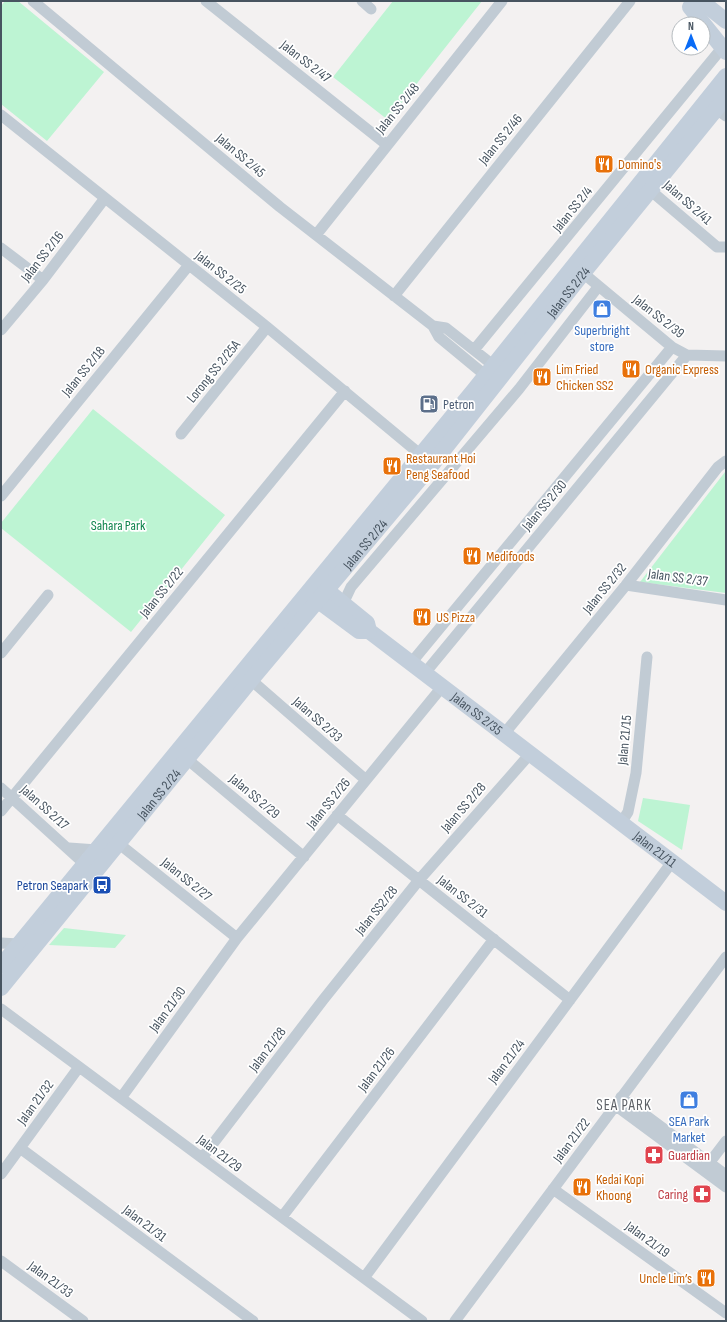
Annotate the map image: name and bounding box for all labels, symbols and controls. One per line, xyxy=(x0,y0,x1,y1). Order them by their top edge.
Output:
north arrow xyxy=(671,16,711,56)
text: N xyxy=(688,20,694,33)
street label: Jalan SS 2/47 xyxy=(276,36,335,87)
street label: Jalan SS 2/48 xyxy=(371,80,423,138)
street label: Jalan SS 2/46 xyxy=(474,111,526,169)
street label: Jalan SS 2/45 xyxy=(212,129,269,181)
restaurant icon: Domino's xyxy=(593,153,615,175)
place label: Domino's xyxy=(618,156,661,173)
street label: Jalan SS 2/41 xyxy=(659,176,716,228)
street label: Jalan SS 2/4 xyxy=(548,183,596,236)
street label: Jalan SS 2/16 xyxy=(17,228,67,286)
street label: Jalan SS 2/25 xyxy=(191,247,250,298)
street label: Jalan SS 2/24 xyxy=(543,263,594,322)
street label: Jalan SS 2/39 xyxy=(629,290,688,342)
shop icon: Superbright store xyxy=(591,298,613,320)
place label: Superbright store xyxy=(574,322,630,355)
street label: Lorong SS 2/25A xyxy=(183,336,244,406)
street label: Jalan SS 2/18 xyxy=(57,343,109,401)
restaurant icon: Organic Express xyxy=(620,358,642,380)
place label: Lim Fried Chicken SS2 xyxy=(556,361,614,394)
place label: Organic Express xyxy=(645,361,719,378)
restaurant icon: Lim Fried Chicken SS2 xyxy=(531,366,553,388)
fuel station icon: Petron xyxy=(418,393,440,415)
place label: Petron xyxy=(443,396,474,413)
place label: Restaurant Hoi Peng Seafood xyxy=(406,450,476,483)
restaurant icon: Restaurant Hoi Peng Seafood xyxy=(381,455,403,477)
street label: Jalan SS 2/30 xyxy=(518,477,570,535)
street label: Jalan SS 2/24 xyxy=(339,516,391,574)
park label: Sahara Park xyxy=(91,517,146,534)
restaurant icon: Medifoods xyxy=(461,545,483,567)
place label: Medifoods xyxy=(486,548,535,565)
street label: Jalan SS 2/32 xyxy=(578,559,630,618)
street label: Jalan SS 2/22 xyxy=(135,563,187,622)
street label: Jalan SS 2/37 xyxy=(646,565,709,590)
restaurant icon: US Pizza xyxy=(411,606,433,628)
place label: US Pizza xyxy=(436,609,475,626)
street label: Jalan SS 2/35 xyxy=(447,688,506,739)
street label: Jalan SS 2/33 xyxy=(289,693,346,746)
street label: Jalan 21/15 xyxy=(614,714,635,767)
street label: Jalan SS 2/24 xyxy=(133,765,185,824)
street label: Jalan SS 2/29 xyxy=(225,770,283,822)
street label: Jalan SS 2/26 xyxy=(302,774,354,833)
street label: Jalan SS 2/28 xyxy=(436,779,490,836)
street label: Jalan SS 2/17 xyxy=(16,781,73,834)
street label: Jalan 21/11 xyxy=(629,827,680,871)
street label: Jalan SS 2/27 xyxy=(157,853,216,905)
street label: Jalan SS 2/31 xyxy=(433,871,491,921)
bus stop icon: Petron Seapark xyxy=(91,874,113,896)
place label: Petron Seapark xyxy=(17,877,89,894)
street label: Jalan SS2/28 xyxy=(351,882,401,939)
street label: Jalan 21/30 xyxy=(145,983,189,1036)
street label: Jalan 21/28 xyxy=(245,1024,290,1076)
street label: Jalan 21/24 xyxy=(484,1036,529,1088)
street label: Jalan 21/26 xyxy=(354,1044,399,1096)
street label: Jalan 21/32 xyxy=(13,1076,57,1129)
shop icon: SEA Park Market xyxy=(678,1089,700,1111)
district label: SEA PARK xyxy=(596,1096,652,1115)
place label: SEA Park Market xyxy=(669,1113,710,1146)
street label: Jalan 21/22 xyxy=(549,1115,594,1167)
street label: Jalan 21/29 xyxy=(193,1131,245,1176)
pharmacy icon: Guardian xyxy=(643,1144,665,1166)
place label: Guardian xyxy=(668,1147,710,1164)
place label: Kedai Kopi Khoong xyxy=(596,1171,644,1204)
restaurant icon: Kedai Kopi Khoong xyxy=(571,1176,593,1198)
pharmacy icon: Caring xyxy=(691,1183,713,1205)
place label: Caring xyxy=(658,1186,688,1203)
street label: Jalan 21/31 xyxy=(119,1201,170,1245)
street label: Jalan 21/19 xyxy=(621,1217,673,1261)
street label: Jalan 21/33 xyxy=(24,1257,77,1301)
restaurant icon: Uncle Lim’s xyxy=(695,1267,717,1289)
place label: Uncle Lim’s xyxy=(639,1270,692,1287)

